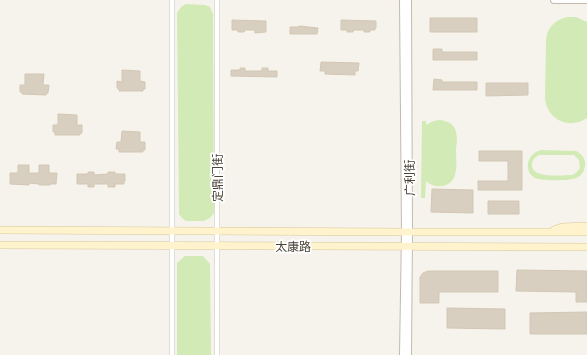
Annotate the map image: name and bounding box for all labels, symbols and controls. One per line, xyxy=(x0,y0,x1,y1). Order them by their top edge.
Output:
street label: 定鼎门街 xyxy=(209,154,226,202)
street label: 广利街 xyxy=(401,160,418,196)
street label: 太康路 xyxy=(275,238,311,255)

